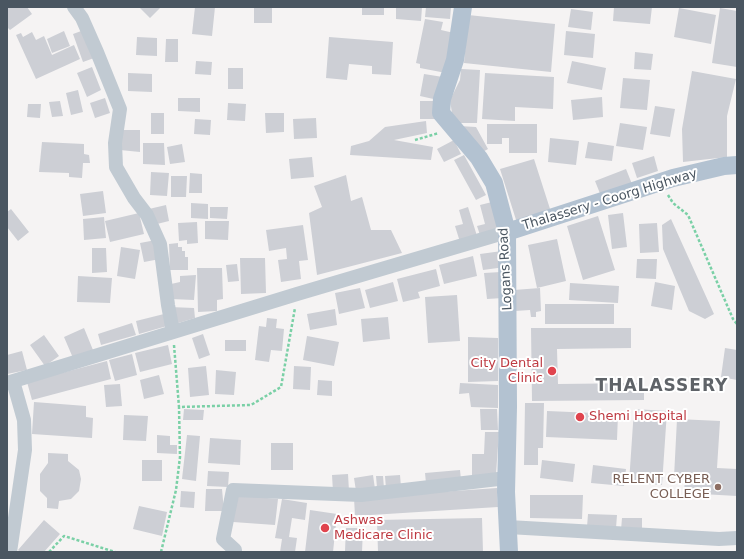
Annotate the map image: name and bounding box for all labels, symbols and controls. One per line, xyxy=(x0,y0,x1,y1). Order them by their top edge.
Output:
street label: Thalassery - Coorg Highway xyxy=(521,166,699,234)
street label: Logans Road xyxy=(496,227,516,311)
place label: City Dental Clinic xyxy=(470,356,543,387)
marker: City Dental Clinic xyxy=(546,365,558,377)
district label: THALASSERY xyxy=(596,377,728,397)
place label: Shemi Hospital xyxy=(589,409,687,425)
marker: Shemi Hospital xyxy=(574,411,586,423)
place label: RELENT CYBER COLLEGE xyxy=(613,472,710,503)
marker: RELENT CYBER COLLEGE xyxy=(713,482,723,492)
place label: Ashwas Medicare Clinic xyxy=(334,513,433,544)
marker: Ashwas Medicare Clinic xyxy=(319,522,331,534)

